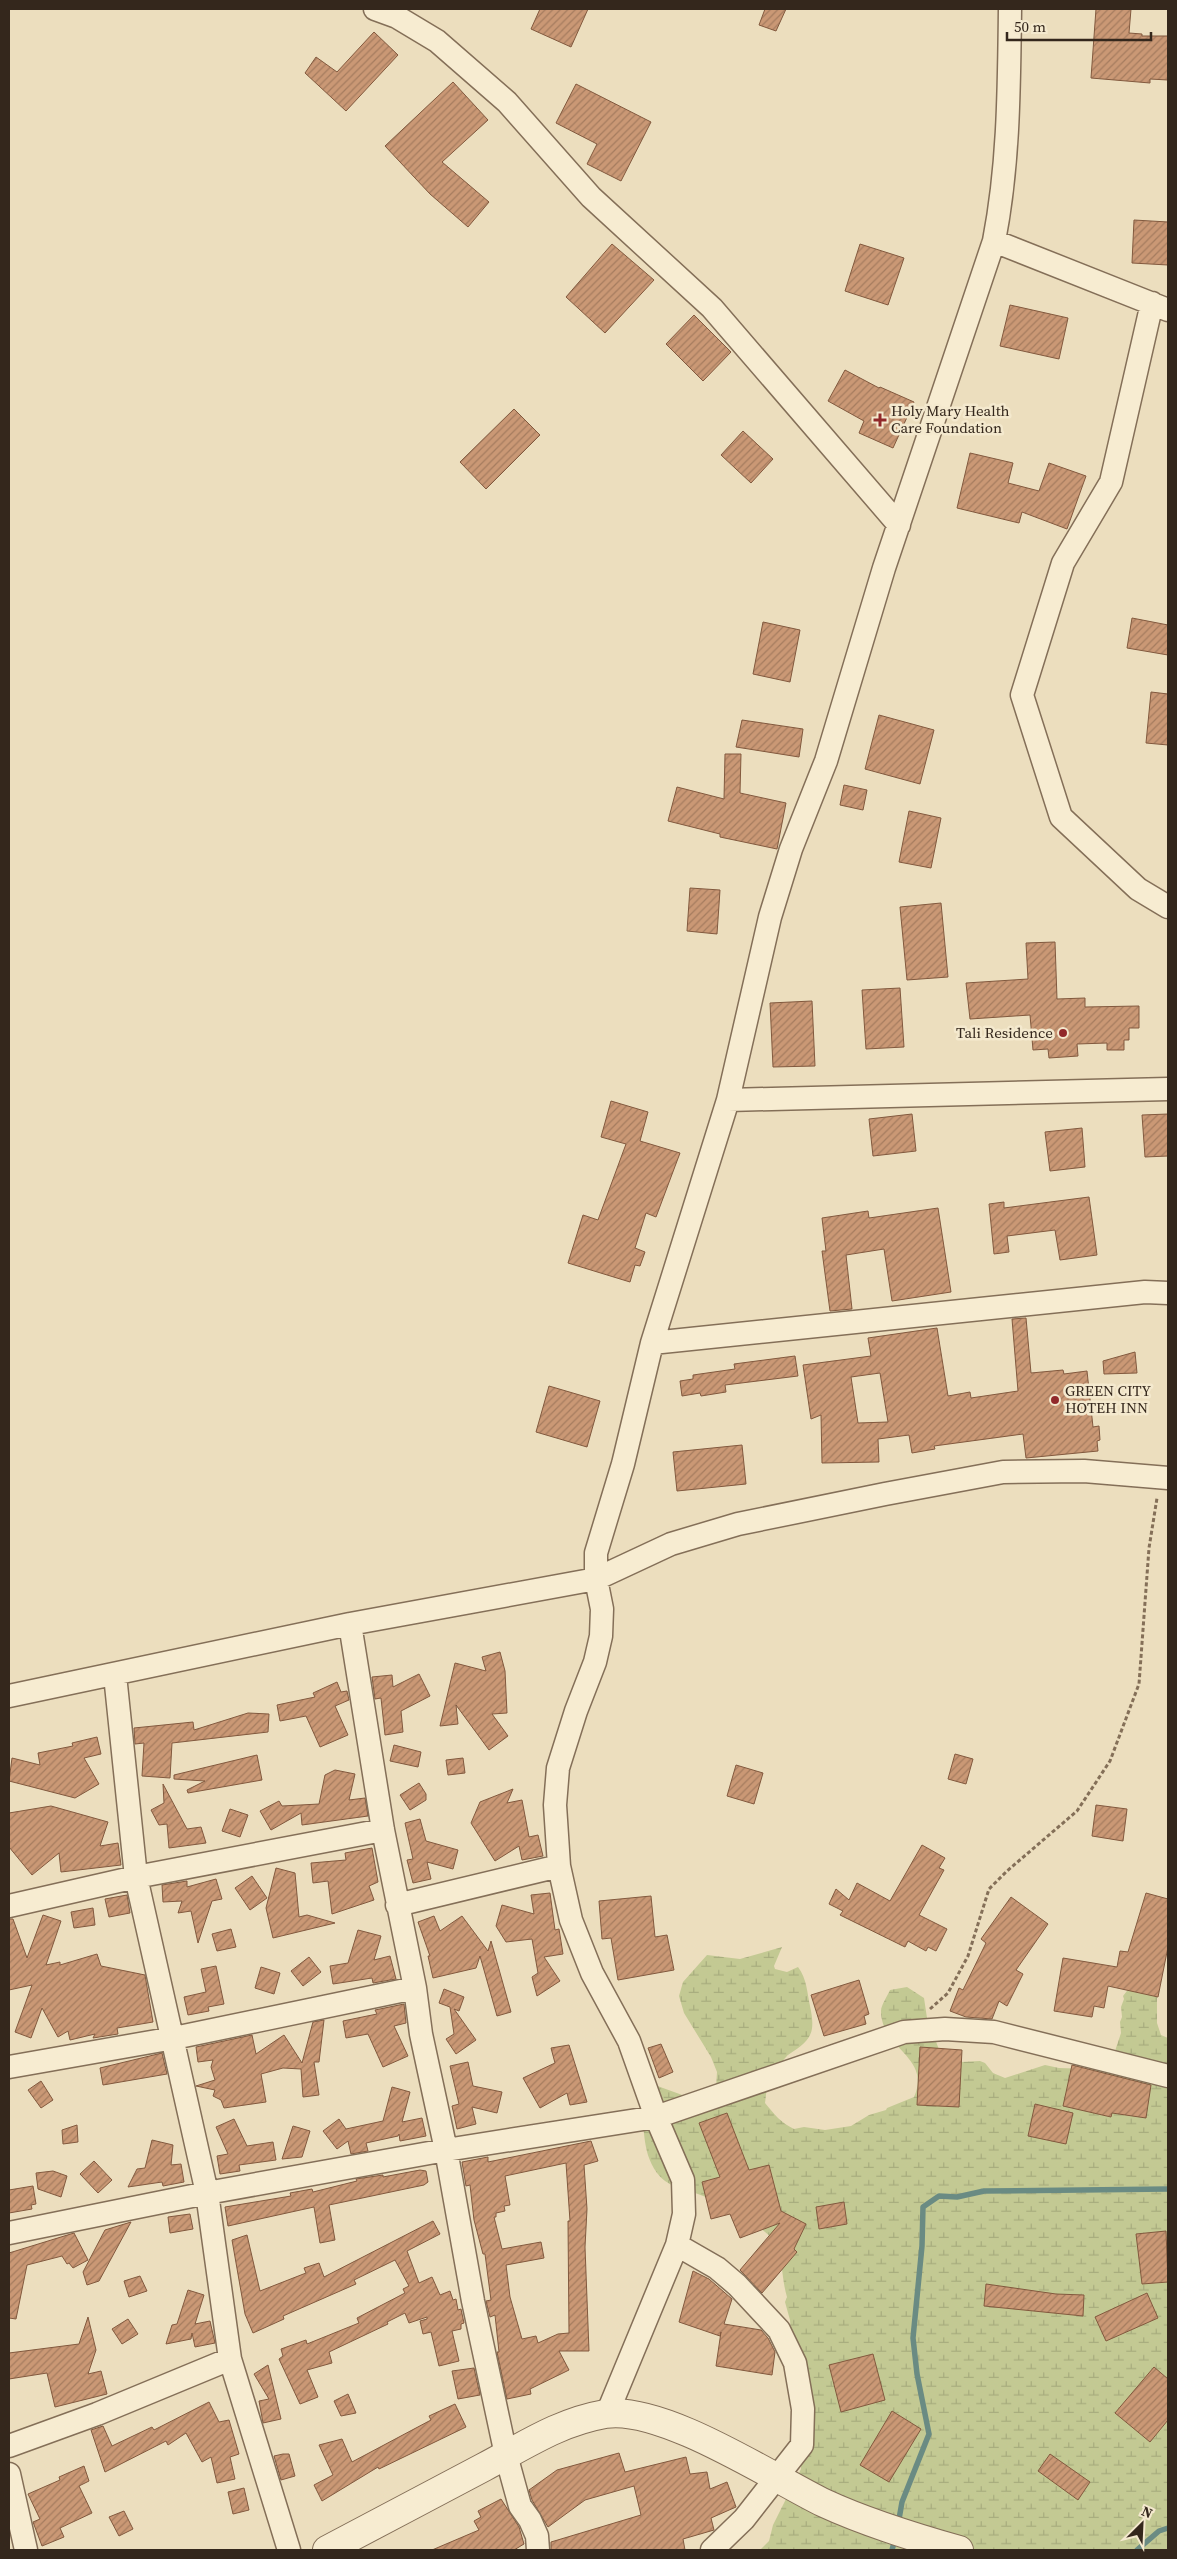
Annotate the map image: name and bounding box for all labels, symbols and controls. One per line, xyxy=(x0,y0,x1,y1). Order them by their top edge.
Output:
scale bar xyxy=(1007,10,1151,42)
text: 50 m xyxy=(1014,16,1046,37)
place label: Holy Mary Health Care Foundation xyxy=(891,400,1010,438)
marker: Holy Mary Health Care Foundation xyxy=(873,413,887,427)
place label: Tali Residence xyxy=(956,1022,1053,1043)
marker: Tali Residence xyxy=(1057,1027,1069,1039)
place label: GREEN CITY HOTEH INN xyxy=(1065,1380,1152,1418)
marker: GREEN CITY HOTEH INN xyxy=(1049,1394,1061,1406)
north arrow xyxy=(1117,2499,1167,2549)
text: N xyxy=(1139,2501,1156,2523)

